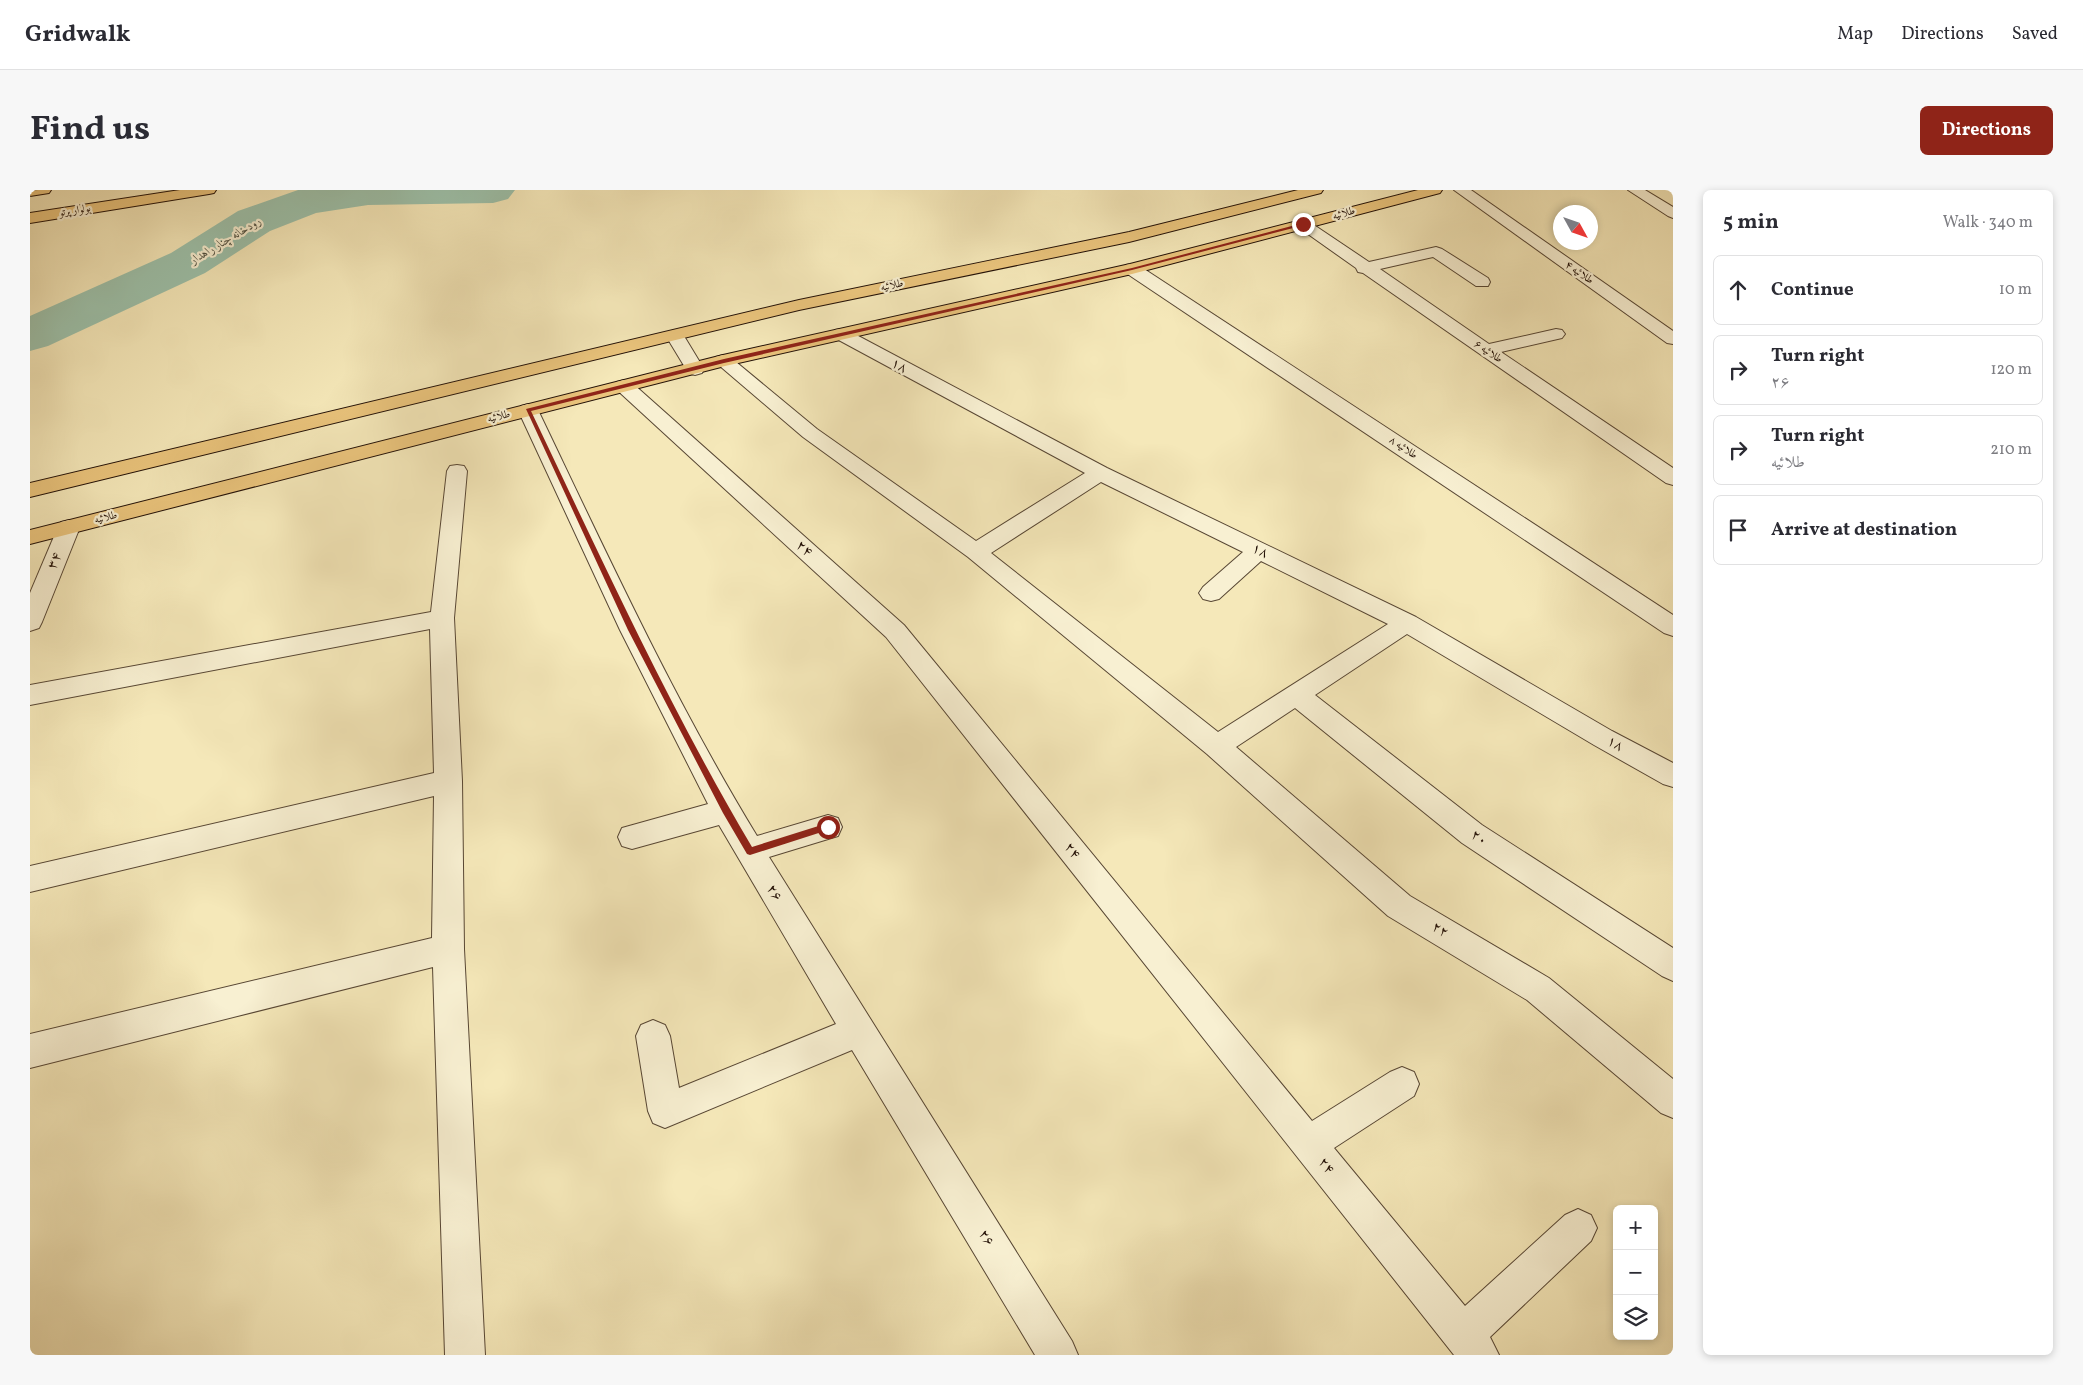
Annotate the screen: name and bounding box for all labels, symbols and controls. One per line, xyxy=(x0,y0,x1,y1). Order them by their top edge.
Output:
text: Gridwalk xyxy=(25,18,131,52)
text: Map xyxy=(1837,22,1873,47)
text: Directions xyxy=(1901,22,1984,47)
text: Saved xyxy=(2012,22,2058,47)
text: Find us xyxy=(30,106,150,154)
button: Directions xyxy=(1920,106,2053,155)
street label: بولوار پرتو xyxy=(57,201,92,221)
street label: طلائیه xyxy=(1331,204,1357,224)
north arrow xyxy=(1553,205,1598,250)
text: 5 min xyxy=(1723,208,1779,237)
text: Walk · 340 m xyxy=(1943,212,2033,234)
water label: رودخانه چنار راهدار xyxy=(187,213,265,269)
route end xyxy=(1292,213,1315,236)
street label: طلائیه ۴ xyxy=(1562,258,1596,288)
street label: طلائیه xyxy=(879,276,905,296)
icon: ahead xyxy=(1724,276,1752,304)
text: Continue xyxy=(1771,277,1854,303)
text: 10 m xyxy=(1999,279,2032,301)
street label: طلائیه ۶ xyxy=(1471,337,1505,367)
text: Turn right xyxy=(1771,343,1864,369)
street label: ۱۸ xyxy=(887,354,911,378)
icon: right xyxy=(1724,356,1752,384)
text: 120 m xyxy=(1990,359,2032,381)
text: ۲۶ xyxy=(1771,372,1790,394)
street label: طلائیه xyxy=(486,407,512,427)
text: Turn right xyxy=(1771,423,1864,449)
street label: طلائیه ۸ xyxy=(1386,433,1420,463)
icon: right xyxy=(1724,436,1752,464)
text: 210 m xyxy=(1990,439,2032,461)
text: طلائیه xyxy=(1771,452,1805,474)
street label: طلائیه xyxy=(93,508,119,528)
icon: arrive xyxy=(1724,516,1752,544)
text: Arrive at destination xyxy=(1771,517,1957,543)
street label: ۲۴ xyxy=(792,536,816,562)
street label: ۱۸ xyxy=(1248,539,1272,563)
street label: ۳۴ xyxy=(43,550,67,572)
street label: ۱۸ xyxy=(1603,732,1627,756)
route start xyxy=(817,816,840,839)
street label: ۲۰ xyxy=(1467,826,1491,850)
street label: ۲۴ xyxy=(1059,839,1085,863)
street label: ۲۶ xyxy=(762,881,786,905)
street label: ۲۲ xyxy=(1428,918,1452,942)
street label: ۲۴ xyxy=(1313,1154,1339,1178)
map controls xyxy=(1613,1205,1658,1340)
button: + xyxy=(1613,1205,1658,1250)
street label: ۲۶ xyxy=(974,1226,998,1250)
button: − xyxy=(1613,1250,1658,1295)
button: layers xyxy=(1613,1295,1658,1340)

